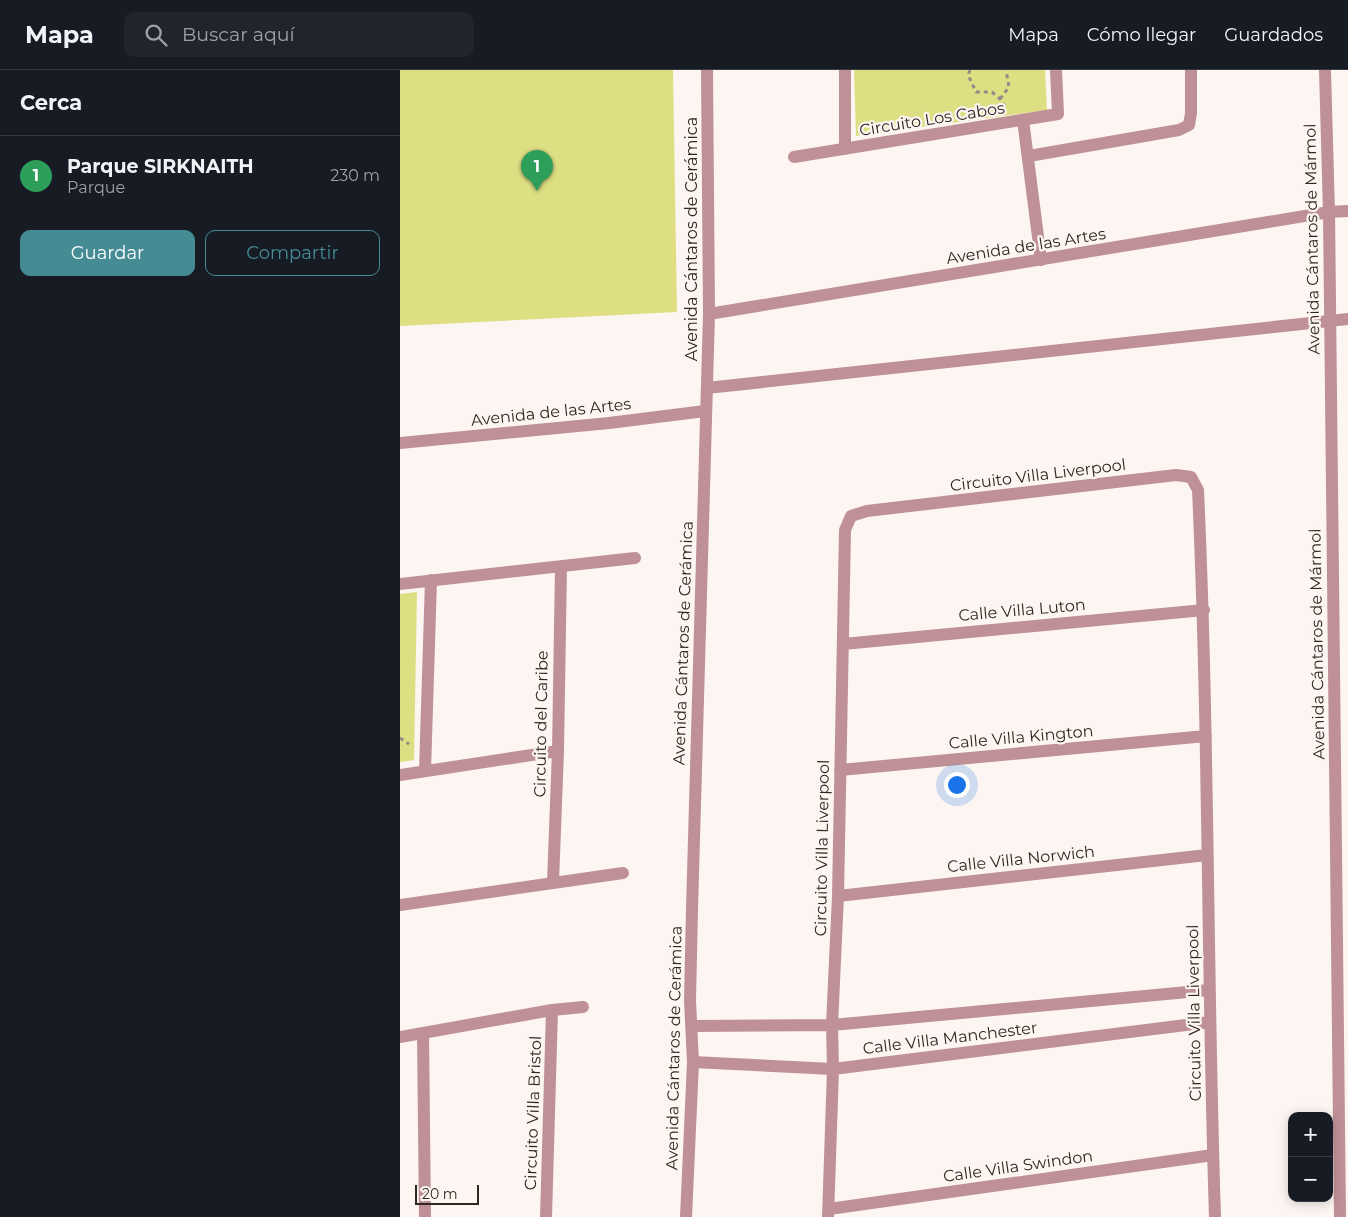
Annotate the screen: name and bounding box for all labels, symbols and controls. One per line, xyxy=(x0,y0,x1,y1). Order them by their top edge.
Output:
search box xyxy=(124,12,474,57)
text: Mapa xyxy=(25,20,94,49)
icon: search xyxy=(142,21,170,49)
text: Buscar aquí xyxy=(182,23,295,46)
text: Mapa xyxy=(1008,24,1059,46)
text: Cómo llegar xyxy=(1087,24,1196,46)
text: Guardados xyxy=(1224,24,1323,46)
text: Cerca xyxy=(20,90,82,115)
street label: Circuito Los Cabos xyxy=(858,98,1006,140)
street label: Avenida Cántaros de Cerámica xyxy=(682,117,701,361)
street label: Avenida Cántaros de Mármol xyxy=(1300,123,1324,355)
pin: 1 xyxy=(521,150,553,191)
text: Parque SIRKNAITH xyxy=(67,155,254,178)
text: 1 xyxy=(33,166,39,185)
text: 230 m xyxy=(330,166,380,185)
text: Parque xyxy=(67,178,125,197)
street label: Avenida de las Artes xyxy=(945,224,1107,268)
button: Guardar xyxy=(20,230,195,276)
button: Compartir xyxy=(205,230,380,276)
street label: Avenida de las Artes xyxy=(470,394,632,430)
street label: Circuito Villa Liverpool xyxy=(949,455,1127,495)
street label: Avenida Cántaros de Cerámica xyxy=(669,521,697,765)
street label: Avenida Cántaros de Mármol xyxy=(1305,528,1329,760)
street label: Calle Villa Luton xyxy=(958,595,1086,625)
street label: Circuito del Caribe xyxy=(530,650,552,798)
street label: Calle Villa Kington xyxy=(948,721,1094,753)
street label: Circuito Villa Liverpool xyxy=(811,759,833,937)
your location xyxy=(944,772,970,798)
street label: Calle Villa Norwich xyxy=(946,842,1096,876)
street label: Circuito Villa Liverpool xyxy=(1183,924,1205,1102)
street label: Avenida Cántaros de Cerámica xyxy=(662,926,686,1170)
street label: Calle Villa Manchester xyxy=(862,1018,1038,1058)
street label: Circuito Villa Bristol xyxy=(521,1035,545,1191)
map controls xyxy=(1288,1112,1333,1202)
button: + xyxy=(1288,1112,1333,1157)
street label: Calle Villa Swindon xyxy=(942,1146,1094,1186)
button: − xyxy=(1288,1157,1333,1202)
scale bar xyxy=(415,1182,479,1205)
text: 20 m xyxy=(422,1185,458,1203)

